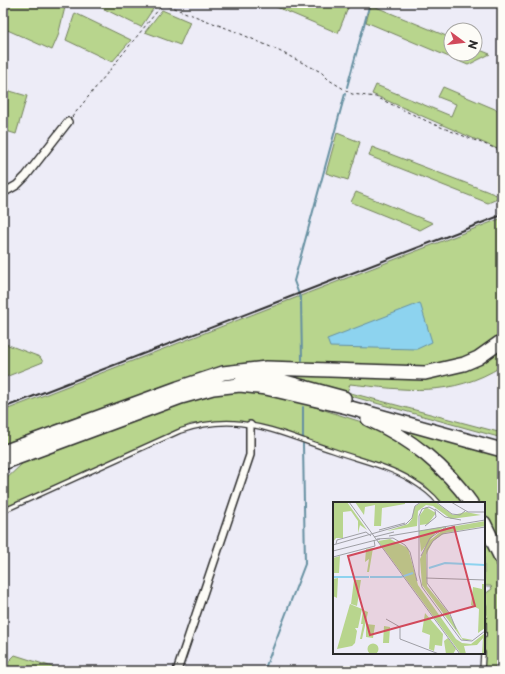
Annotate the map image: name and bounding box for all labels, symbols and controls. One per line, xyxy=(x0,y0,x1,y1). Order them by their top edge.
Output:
north arrow xyxy=(443,22,483,62)
text: N xyxy=(464,38,482,51)
inset map xyxy=(333,502,485,654)

